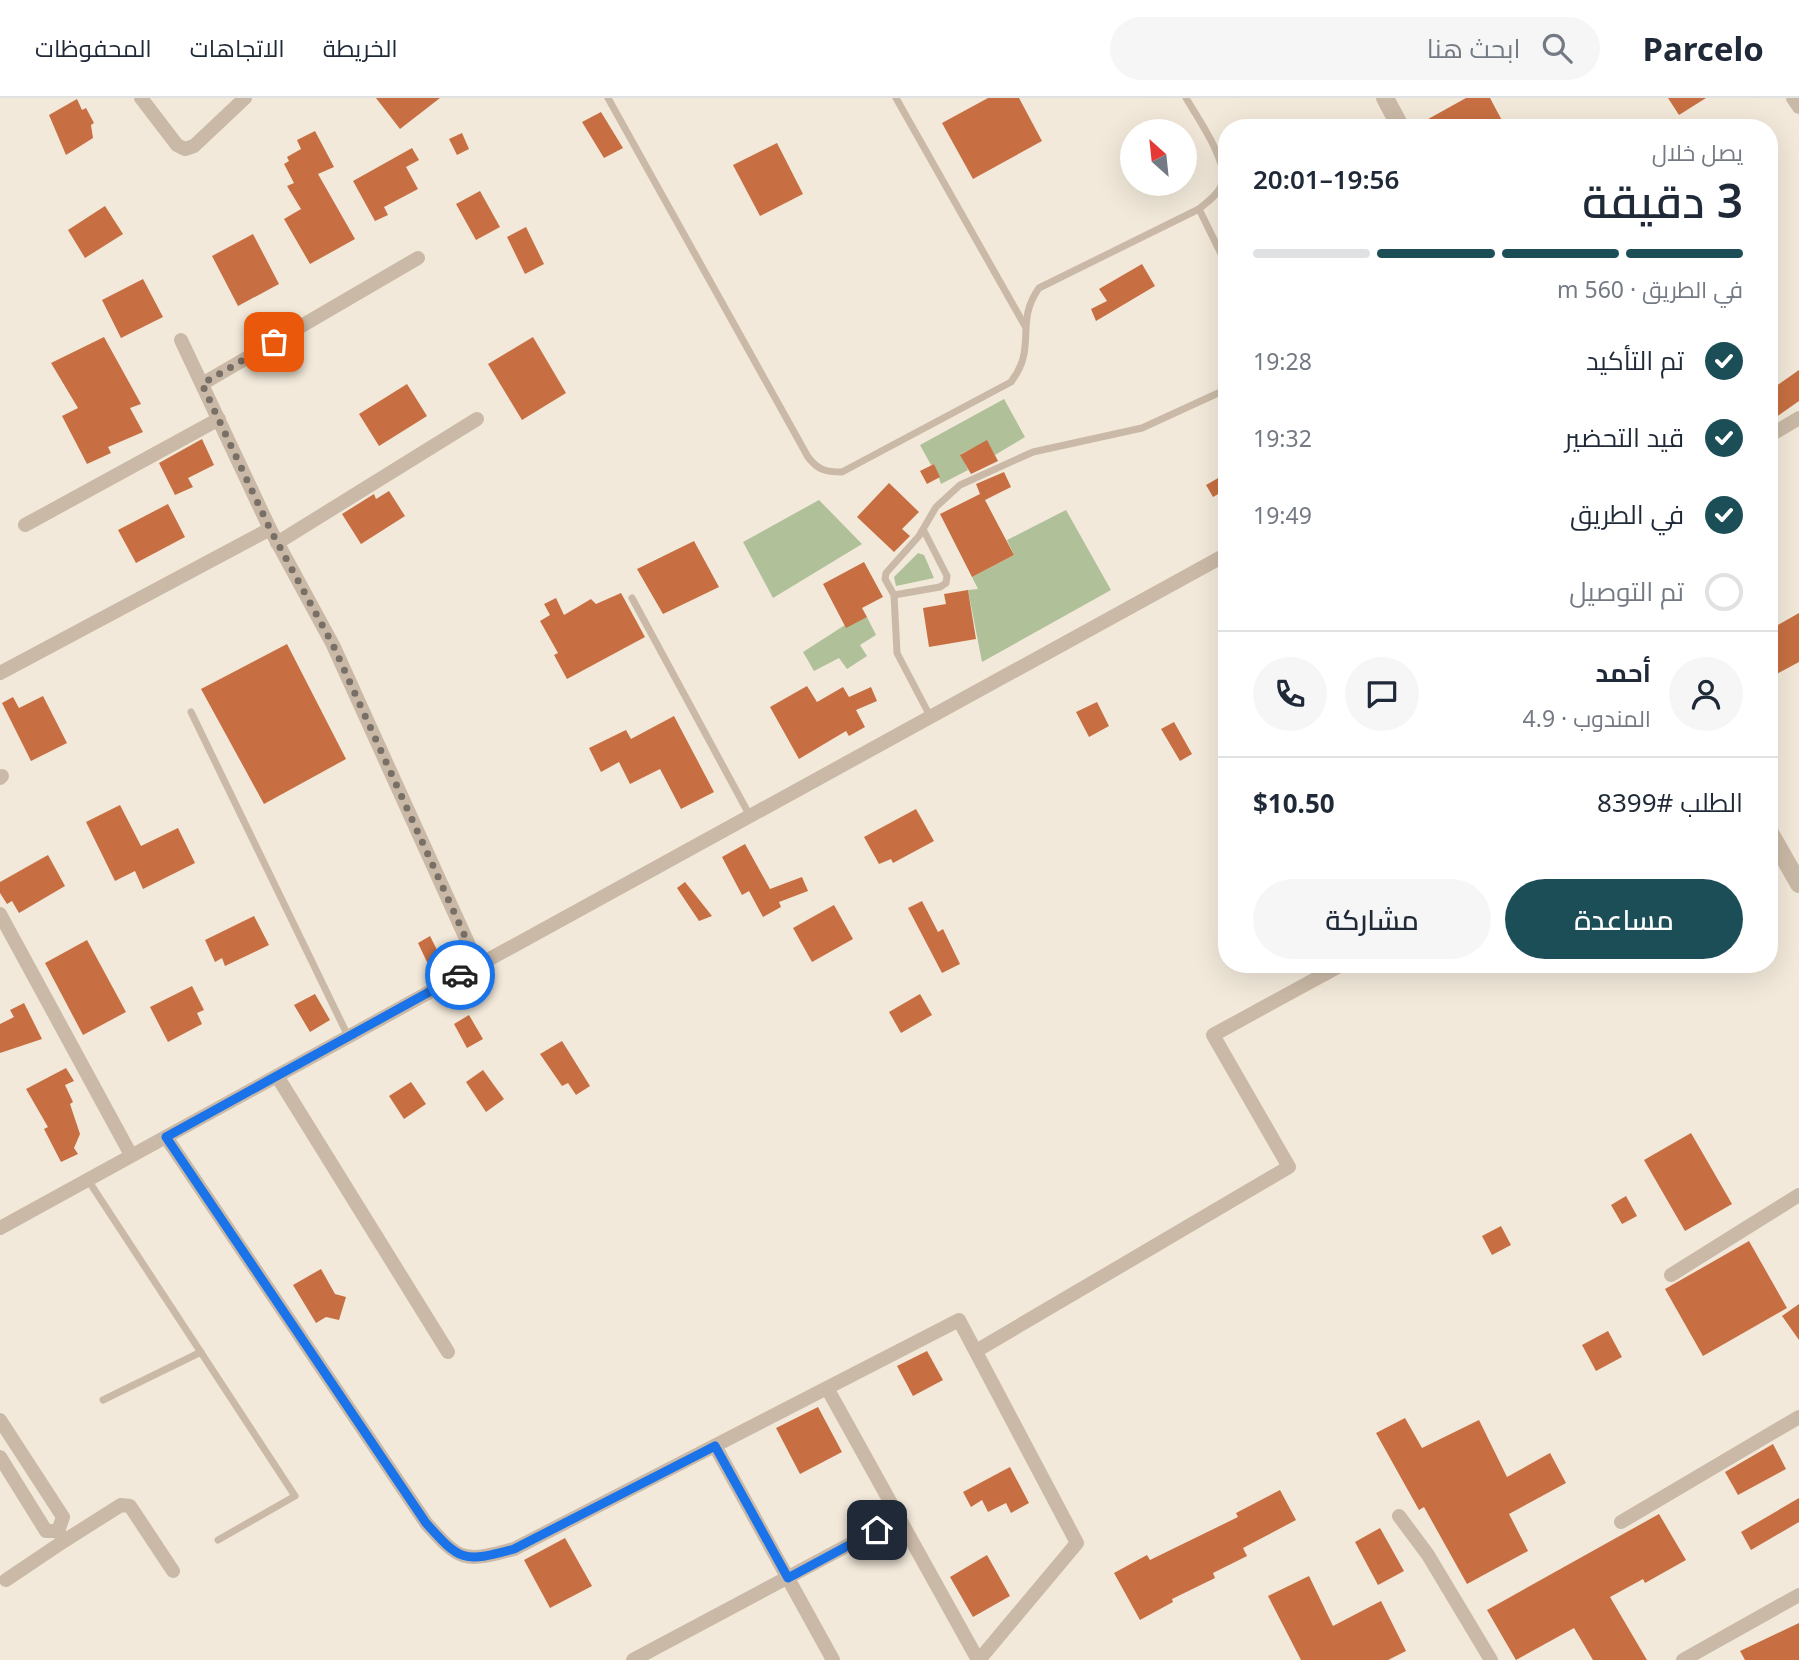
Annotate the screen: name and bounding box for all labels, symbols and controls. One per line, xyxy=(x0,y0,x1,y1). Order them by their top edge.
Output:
search box xyxy=(1110,17,1600,80)
text: Parcelo xyxy=(1642,26,1764,71)
icon: search xyxy=(1538,29,1576,67)
text: ابحث هنا xyxy=(1427,30,1520,66)
text: المحفوظات xyxy=(35,31,152,64)
text: الاتجاهات xyxy=(190,31,285,64)
text: الخريطة xyxy=(323,31,398,64)
north arrow xyxy=(1120,119,1197,196)
map controls xyxy=(1120,119,1197,196)
text: يصل خلال xyxy=(1652,136,1743,168)
text: 19:56–20:01 xyxy=(1253,161,1399,197)
text: 3 دقيقة xyxy=(1582,169,1743,231)
text: في الطريق · 560 m xyxy=(1557,273,1743,305)
pin xyxy=(244,312,304,372)
icon: bag xyxy=(255,323,293,361)
text: تم التأكيد xyxy=(1586,342,1684,378)
icon: check xyxy=(1705,342,1743,380)
text: 19:28 xyxy=(1253,345,1312,377)
text: قيد التحضير xyxy=(1565,419,1684,455)
icon: check xyxy=(1705,419,1743,457)
text: 19:32 xyxy=(1253,422,1312,454)
text: في الطريق xyxy=(1570,496,1684,532)
icon: check xyxy=(1705,496,1743,534)
text: 19:49 xyxy=(1253,499,1312,531)
text: تم التوصيل xyxy=(1569,573,1684,609)
text: أحمد xyxy=(1595,654,1651,690)
button: phone xyxy=(1253,657,1327,731)
button: chat xyxy=(1345,657,1419,731)
button: person xyxy=(1669,657,1743,731)
text: المندوب · 4.9 xyxy=(1523,702,1651,734)
text: الطلب #8399 xyxy=(1597,784,1743,820)
text: $10.50 xyxy=(1253,785,1335,821)
button: مشاركة xyxy=(1253,879,1491,959)
button: مساعدة xyxy=(1505,879,1743,959)
courier xyxy=(425,940,495,1010)
icon: car xyxy=(441,956,479,994)
pin xyxy=(847,1500,907,1560)
icon: home xyxy=(858,1511,896,1549)

